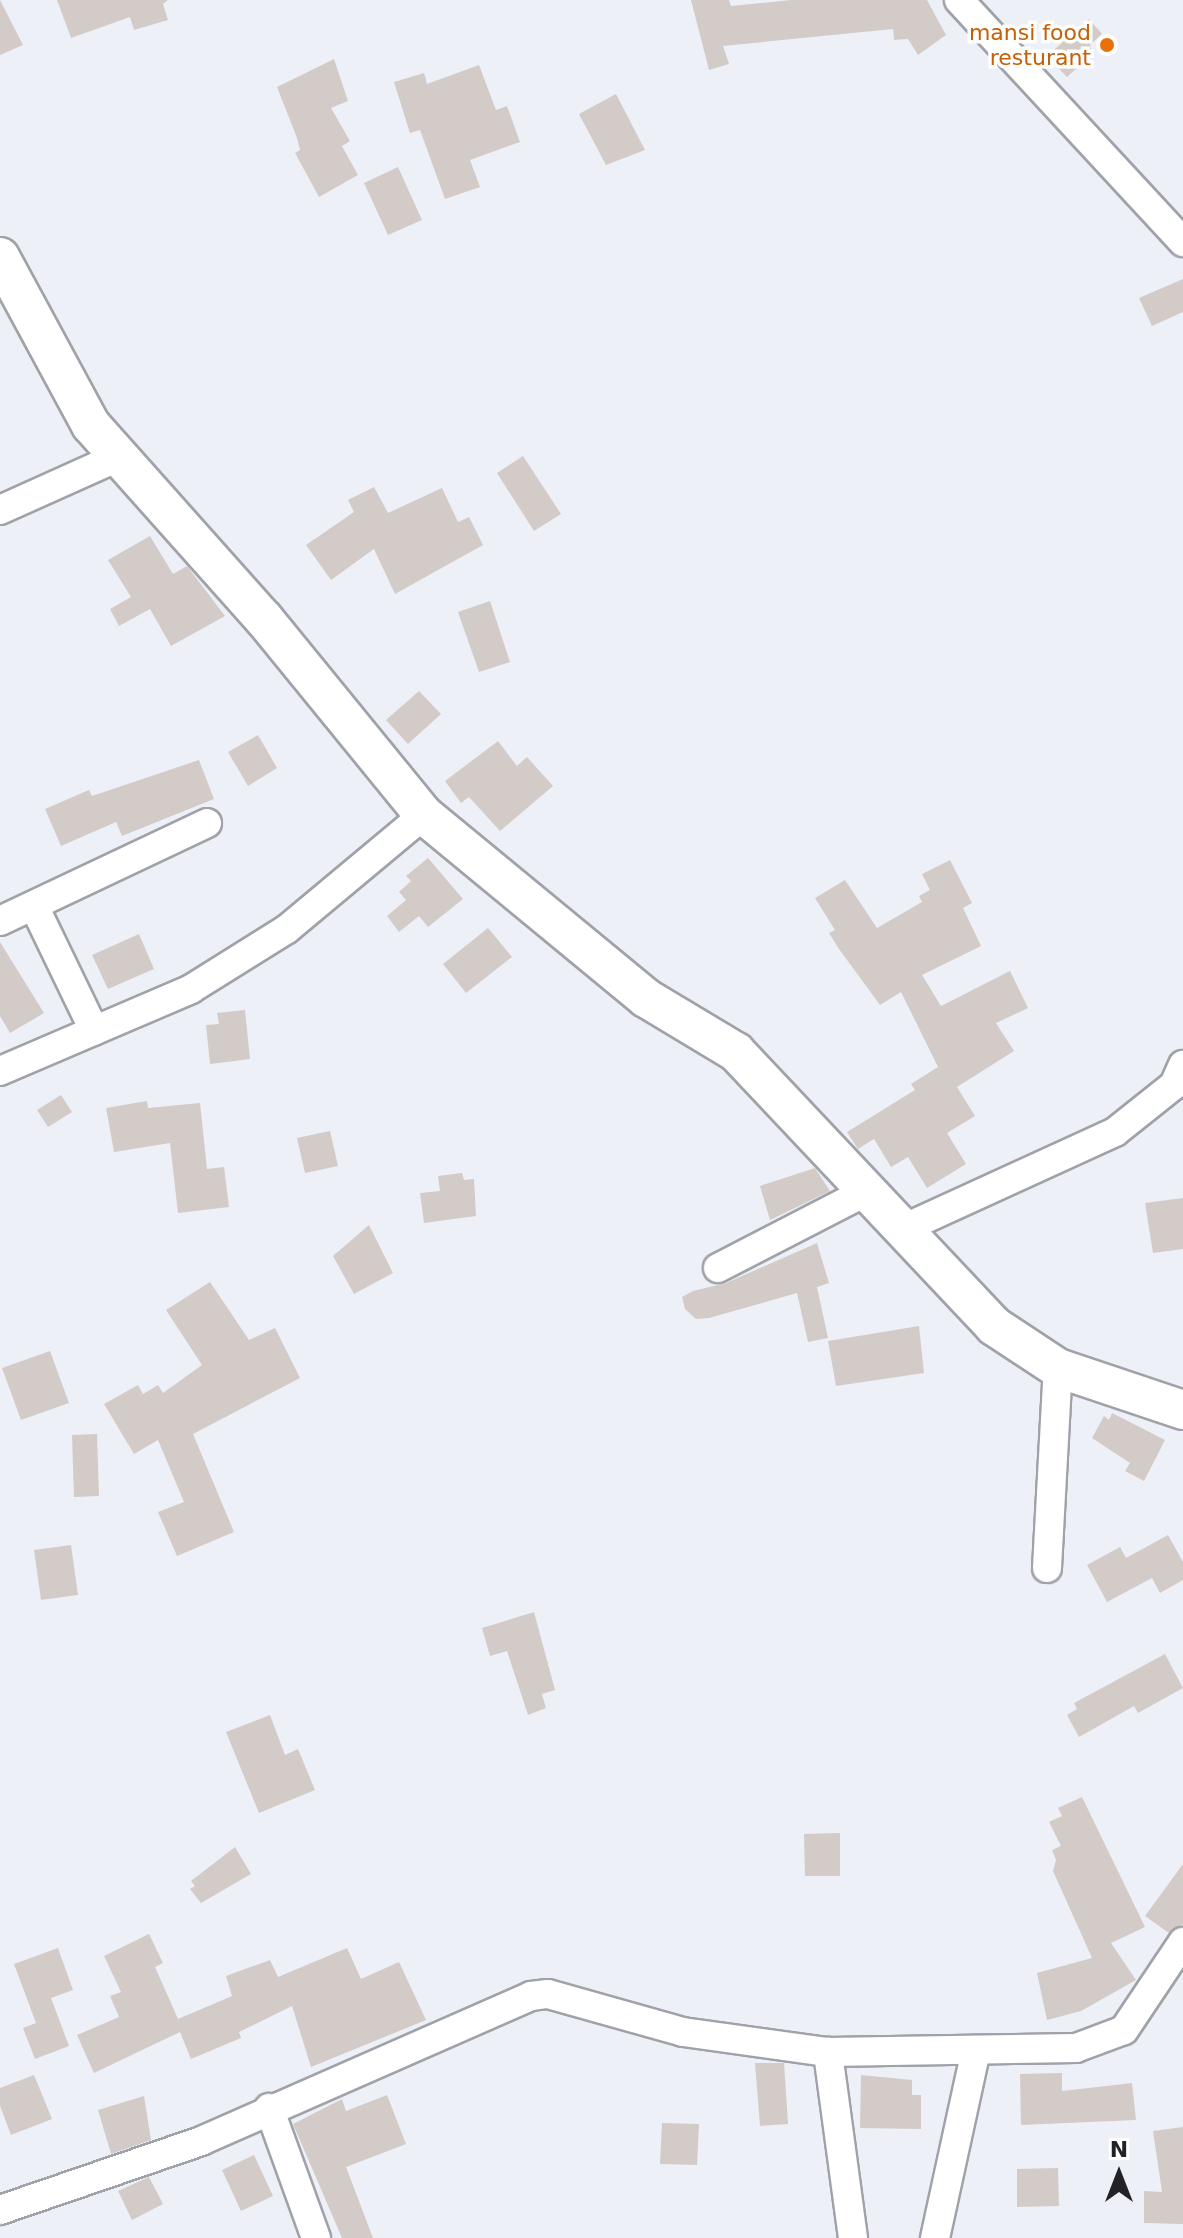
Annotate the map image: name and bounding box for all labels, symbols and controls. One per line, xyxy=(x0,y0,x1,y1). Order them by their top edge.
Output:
place label: mansi food resturant xyxy=(969,19,1091,70)
marker: mansi food resturant xyxy=(1098,36,1116,54)
north arrow xyxy=(1079,2134,1159,2214)
text: N xyxy=(1110,2137,1128,2162)

